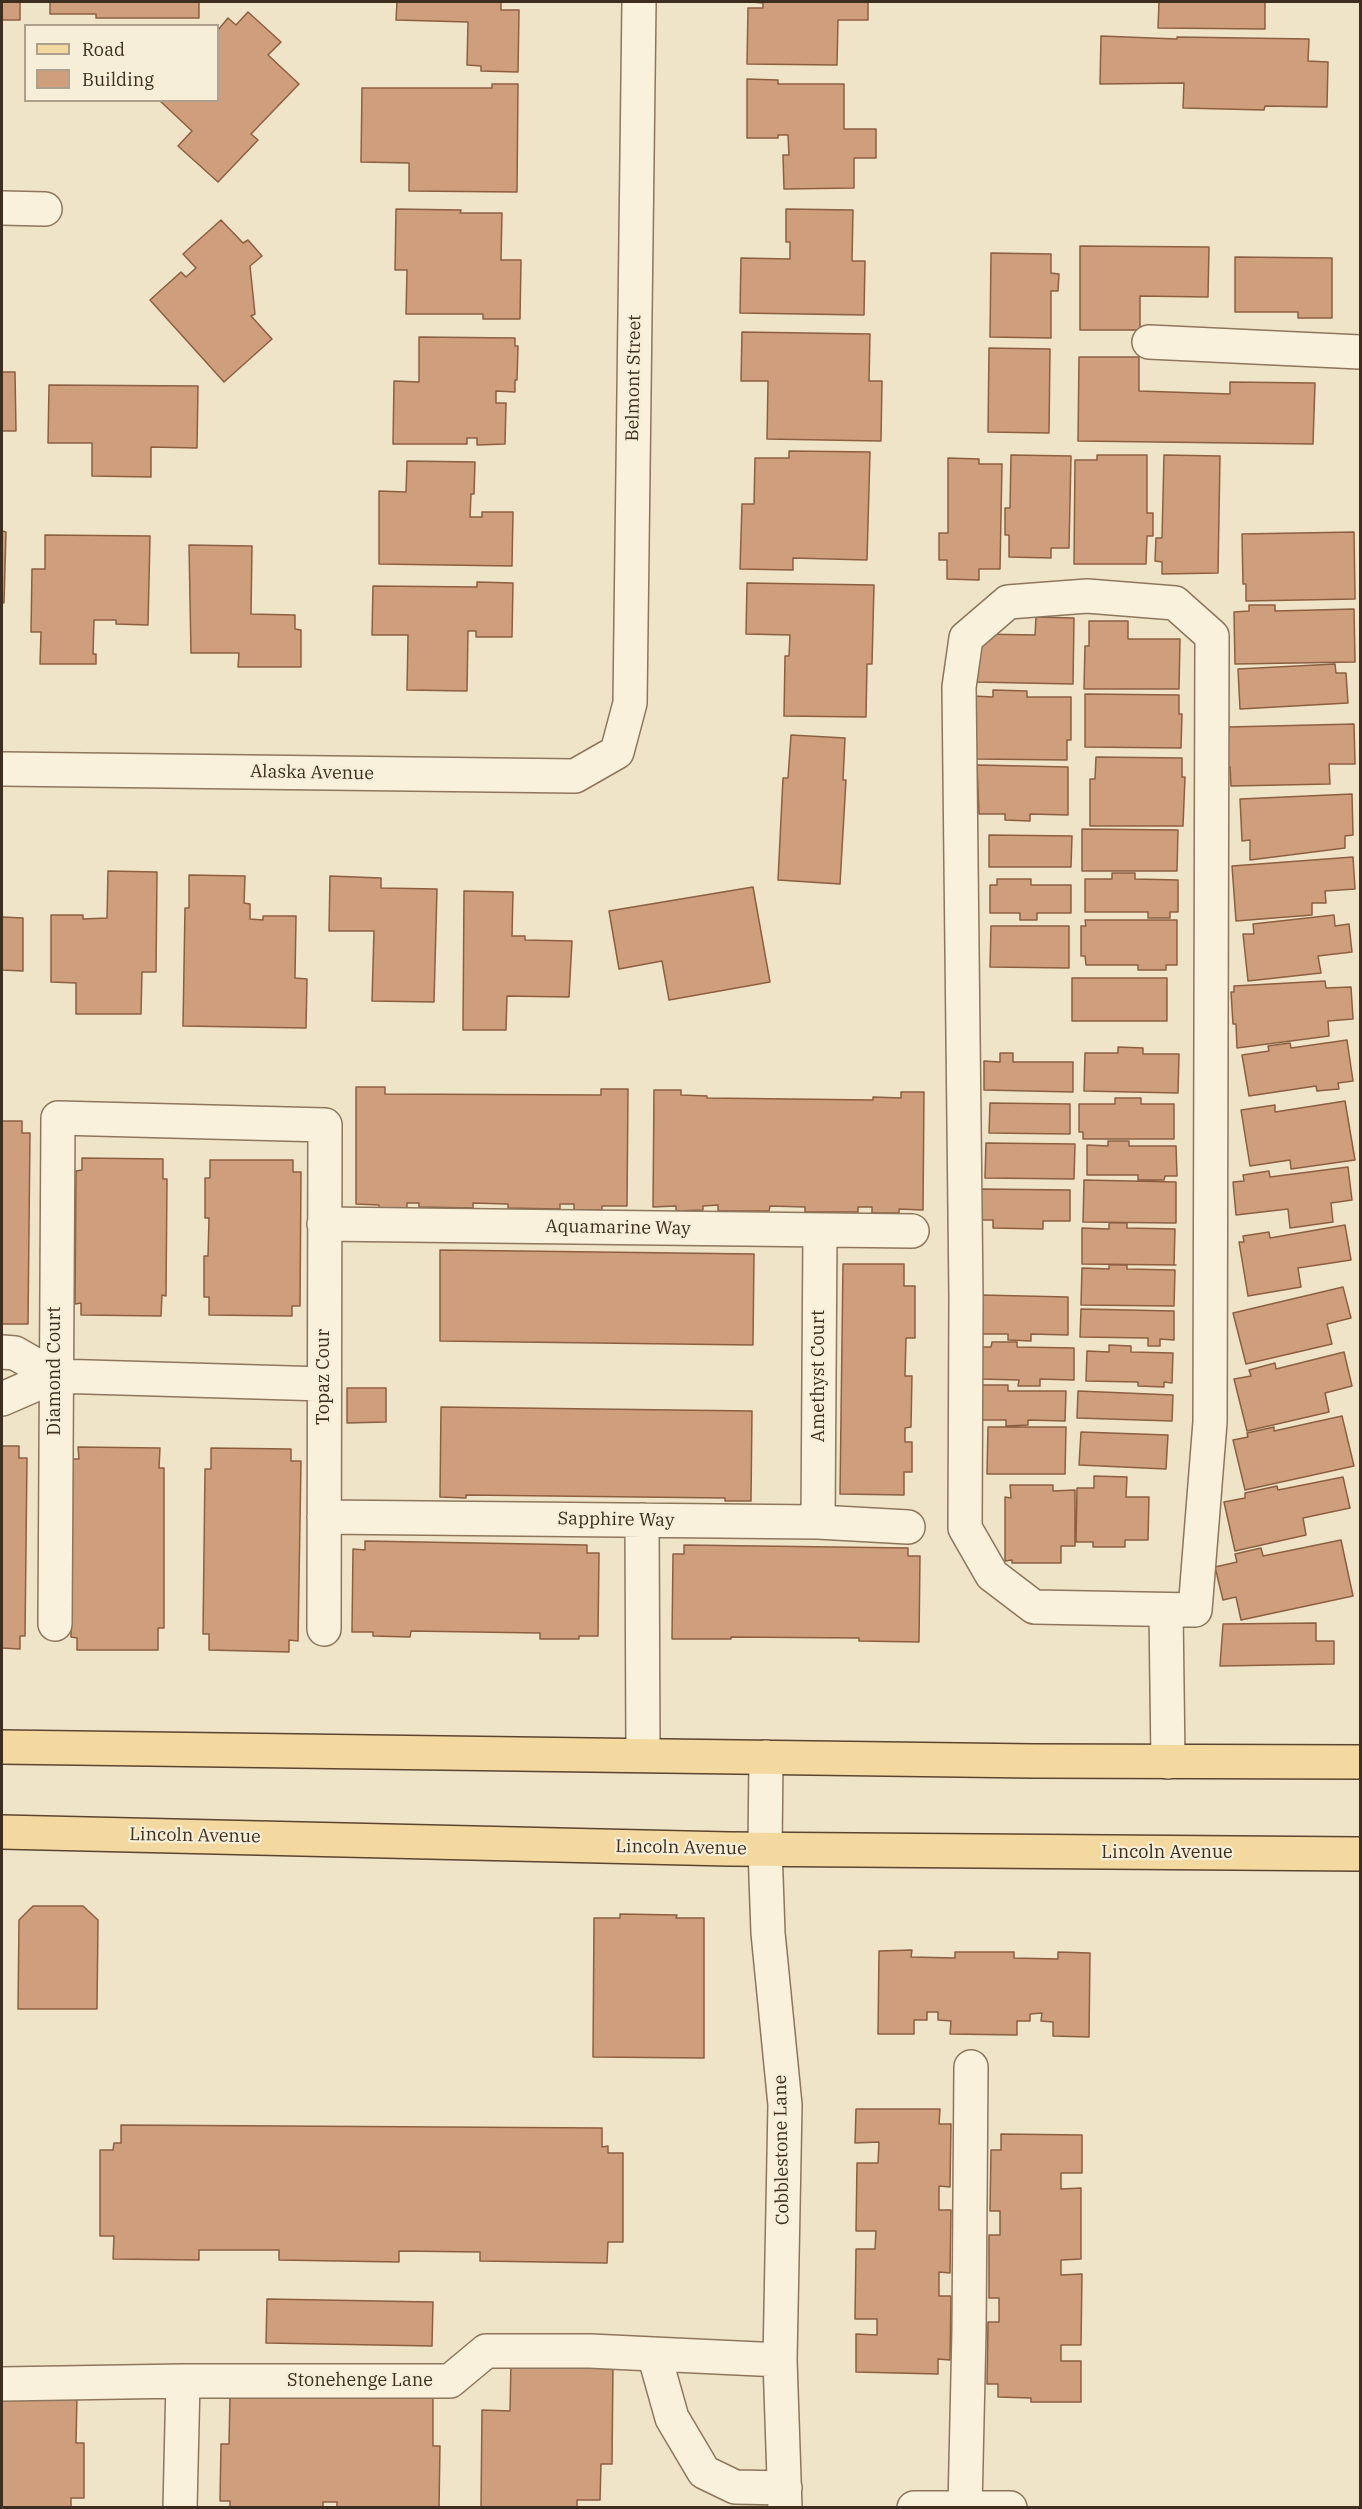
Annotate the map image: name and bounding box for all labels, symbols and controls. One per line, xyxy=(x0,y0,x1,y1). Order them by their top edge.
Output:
legend xyxy=(24,24,219,102)
text: Road xyxy=(82,38,125,61)
text: Building xyxy=(82,68,154,91)
street label: Belmont Street xyxy=(622,314,646,442)
street label: Alaska Avenue xyxy=(250,761,374,785)
street label: Aquamarine Way xyxy=(545,1216,691,1240)
street label: Diamond Court xyxy=(44,1306,66,1436)
street label: Amethyst Court xyxy=(808,1310,830,1442)
street label: Topaz Cour xyxy=(313,1329,335,1425)
street label: Sapphire Way xyxy=(557,1508,675,1532)
street label: Lincoln Avenue xyxy=(129,1824,261,1848)
street label: Lincoln Avenue xyxy=(615,1836,747,1860)
street label: Lincoln Avenue xyxy=(1101,1842,1233,1864)
street label: Cobblestone Lane xyxy=(770,2075,794,2225)
street label: Stonehenge Lane xyxy=(287,2370,433,2392)

